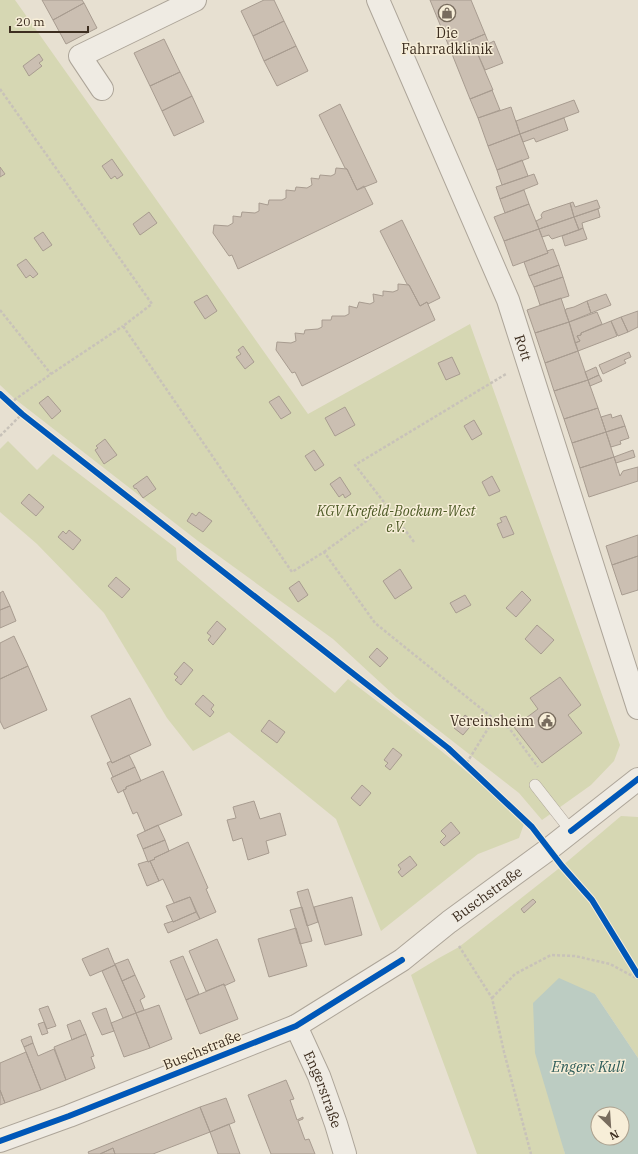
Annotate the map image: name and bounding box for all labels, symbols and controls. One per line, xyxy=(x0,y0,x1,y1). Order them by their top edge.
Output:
shop icon: Die Fahrradklinik xyxy=(437,3,457,23)
scale bar xyxy=(10,8,88,34)
text: 20 m xyxy=(16,14,45,29)
place label: Die Fahrradklinik xyxy=(401,24,494,58)
street label: Rott xyxy=(511,332,536,363)
park label: KGV Krefeld-Bockum-West e.V. xyxy=(315,502,477,536)
public building icon: Vereinsheim xyxy=(537,711,557,731)
place label: Vereinsheim xyxy=(450,712,534,730)
street label: Buschstraße xyxy=(448,863,526,926)
street label: Buschstraße xyxy=(160,1026,244,1074)
street label: Engerstraße xyxy=(300,1048,346,1130)
water label: Engers Kull xyxy=(551,1057,625,1076)
north arrow xyxy=(590,1106,630,1146)
text: N xyxy=(607,1127,621,1143)

